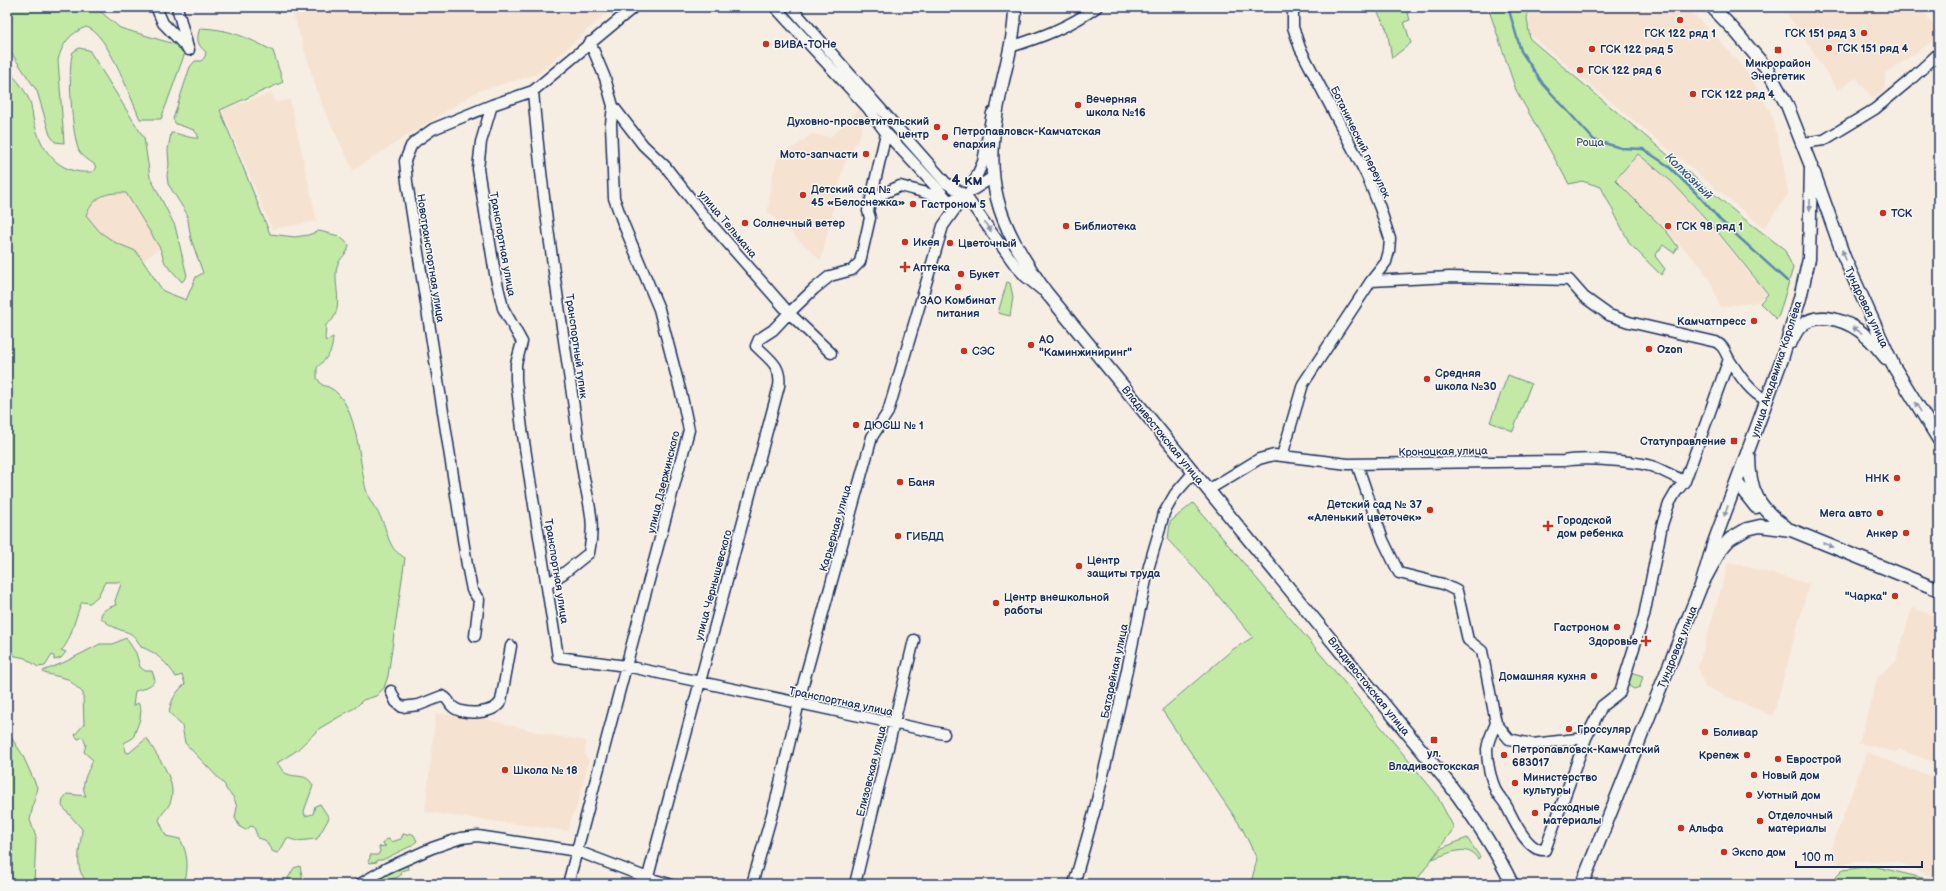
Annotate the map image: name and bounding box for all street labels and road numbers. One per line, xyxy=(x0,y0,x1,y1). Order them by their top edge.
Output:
street label: Ботанический переулок xyxy=(1328,84,1393,201)
street label: улица Тельмана xyxy=(696,188,760,261)
street label: Транспортная улица xyxy=(487,191,518,298)
street label: Новотранспортная улица xyxy=(414,193,447,324)
street label: Тундровая улица xyxy=(1842,265,1891,350)
street label: Транспортный тупик xyxy=(563,293,590,400)
street label: улица Академика Королёва xyxy=(1748,299,1805,439)
street label: Владивостокская улица xyxy=(1119,383,1207,488)
street label: улица Дзержинского xyxy=(644,429,683,535)
street label: Кроноцкая улица xyxy=(1398,444,1488,459)
street label: Карьерная улица xyxy=(817,483,854,573)
street label: Транспортная улица xyxy=(542,518,571,625)
street label: улица Чернышевского xyxy=(692,528,735,642)
street label: Тундровая улица xyxy=(1655,603,1700,690)
street label: Батарейная улица xyxy=(1098,622,1131,720)
street label: Владивостокская улица xyxy=(1325,634,1413,739)
street label: Транспортная улица xyxy=(788,684,895,719)
street label: Елизовская улица xyxy=(854,724,889,818)

